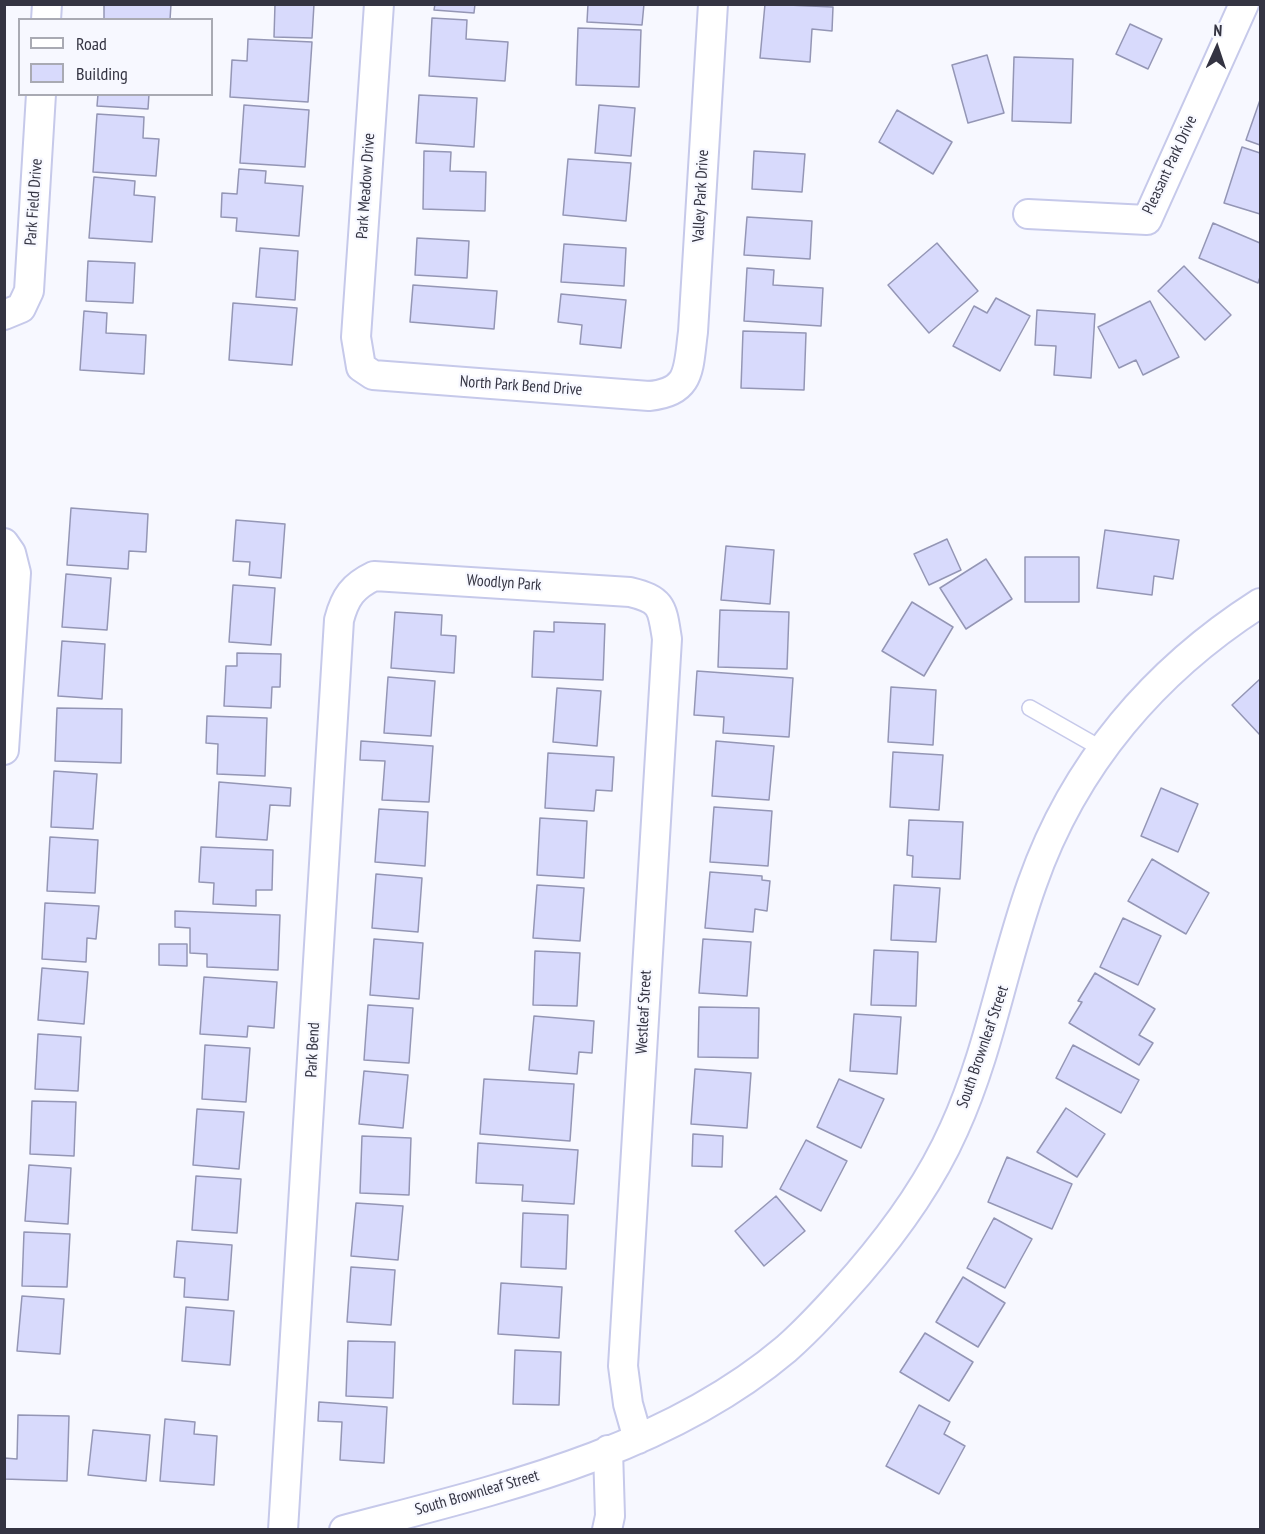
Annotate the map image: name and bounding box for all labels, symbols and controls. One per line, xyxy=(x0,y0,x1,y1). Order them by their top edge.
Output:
legend xyxy=(18,18,213,96)
north arrow xyxy=(1187,18,1247,78)
text: N xyxy=(1213,20,1223,40)
text: Road xyxy=(76,32,107,55)
text: Building xyxy=(76,62,128,85)
street label: Pleasant Park Drive xyxy=(1139,113,1201,217)
street label: Park Meadow Drive xyxy=(353,132,379,240)
street label: Valley Park Drive xyxy=(689,149,713,243)
street label: Park Field Drive xyxy=(21,158,47,246)
street label: North Park Bend Drive xyxy=(459,372,583,400)
street label: Woodlyn Park xyxy=(466,571,542,595)
street label: Westleaf Street xyxy=(632,970,656,1054)
street label: South Brownleaf Street xyxy=(953,983,1013,1111)
street label: Park Bend xyxy=(302,1022,324,1078)
street label: South Brownleaf Street xyxy=(413,1466,541,1520)

